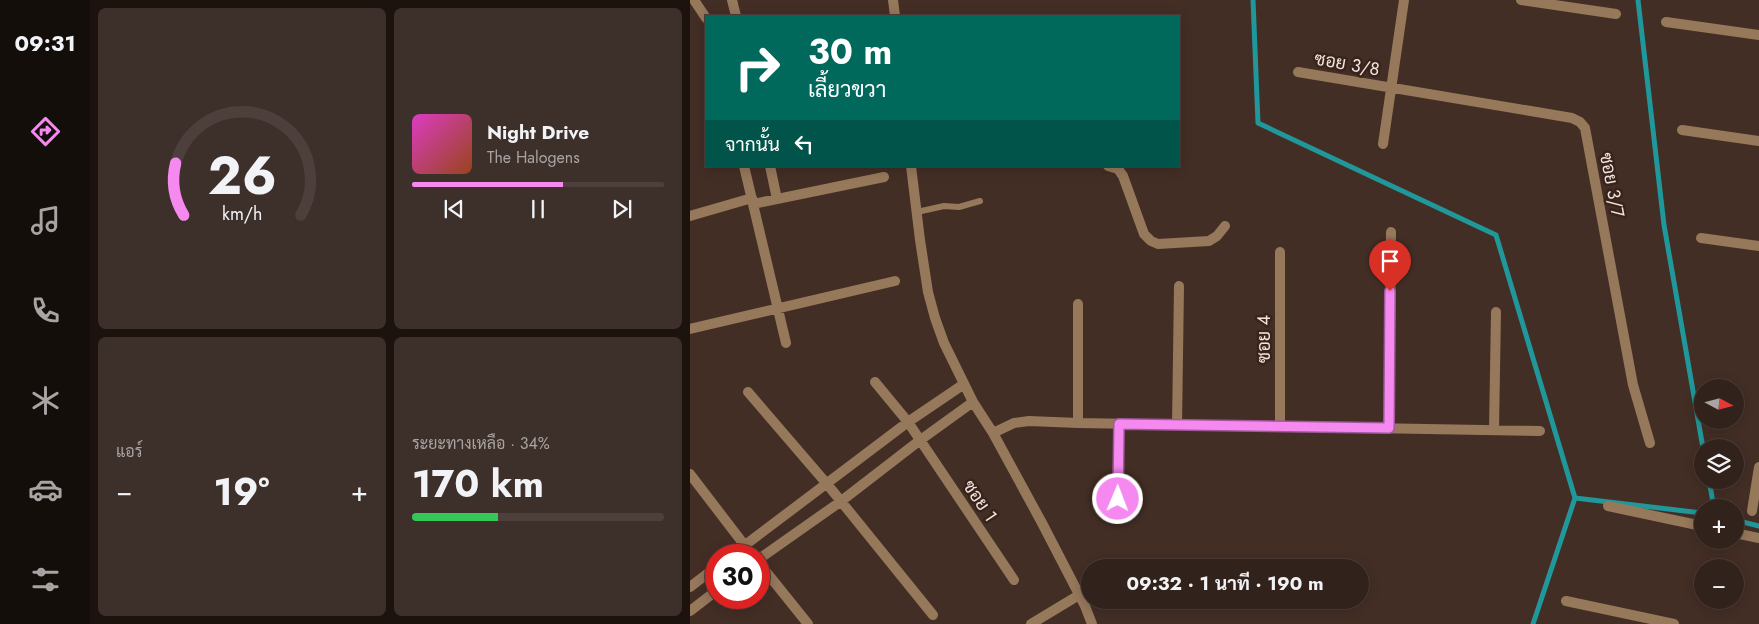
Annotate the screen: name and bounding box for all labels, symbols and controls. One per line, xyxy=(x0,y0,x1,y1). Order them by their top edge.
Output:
text: 09:31 xyxy=(14,27,76,59)
text: 30 m xyxy=(808,27,892,77)
icon: right xyxy=(725,35,790,100)
street label: ซอย 3/8 xyxy=(1312,45,1382,83)
text: เลี้ยวขวา xyxy=(808,73,886,105)
icon: directions xyxy=(28,114,63,149)
text: Night Drive xyxy=(487,119,589,146)
icon: left xyxy=(790,130,818,158)
text: จากนั้น xyxy=(725,131,780,158)
text: 26 xyxy=(208,138,276,214)
text: The Halogens xyxy=(487,146,580,169)
street label: ซอย 3/7 xyxy=(1593,150,1631,220)
icon: previous xyxy=(440,195,468,223)
icon: pause xyxy=(524,195,552,223)
icon: next xyxy=(608,195,636,223)
text: km/h xyxy=(222,201,262,227)
icon: music xyxy=(28,203,63,238)
pin xyxy=(1369,240,1411,291)
icon: arrive xyxy=(1376,247,1404,275)
icon: phone xyxy=(28,293,63,328)
street label: ซอย 4 xyxy=(1251,315,1277,363)
north arrow xyxy=(1694,379,1744,429)
map controls xyxy=(1694,379,1744,609)
icon: climate xyxy=(28,383,63,418)
text: ระยะทางเหลือ · 34% xyxy=(412,432,550,455)
button: layers xyxy=(1694,439,1744,489)
text: แอร์ xyxy=(116,440,142,463)
text: 170 km xyxy=(412,456,544,511)
text: 19° xyxy=(214,464,270,519)
text: − xyxy=(116,471,133,512)
text: + xyxy=(351,471,368,512)
icon: car xyxy=(28,472,63,507)
position arrow xyxy=(1091,472,1143,524)
street label: ซอย 1 xyxy=(957,475,1003,527)
button: + xyxy=(1694,499,1744,549)
speed limit sign: 30 xyxy=(705,544,770,609)
button: − xyxy=(1694,559,1744,609)
icon: filters xyxy=(28,562,63,597)
text: 09:32 · 1 นาที · 190 m xyxy=(1126,570,1324,597)

